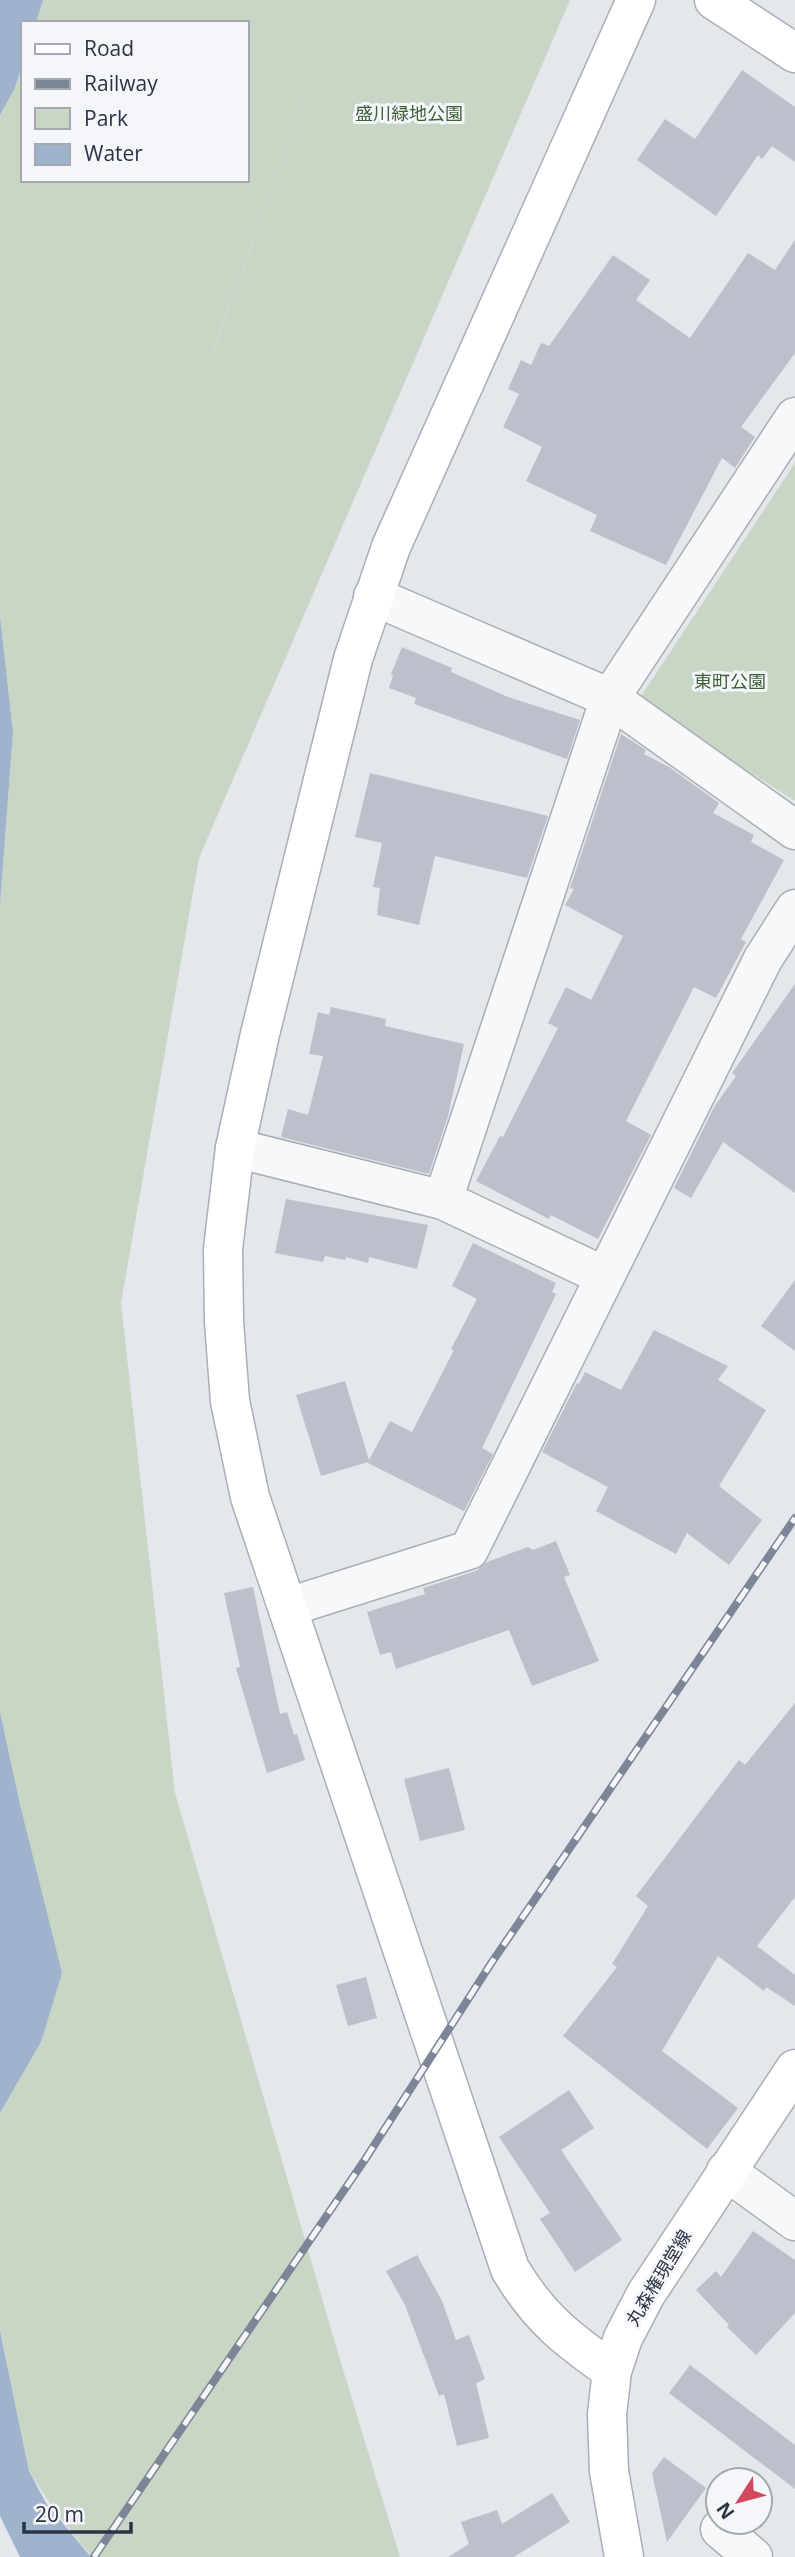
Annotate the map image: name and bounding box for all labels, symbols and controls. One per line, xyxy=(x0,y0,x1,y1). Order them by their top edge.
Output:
legend xyxy=(21,21,248,182)
text: Road xyxy=(84,34,134,62)
text: Railway xyxy=(84,69,158,97)
park label: 盛川緑地公園 xyxy=(355,101,463,125)
text: Park xyxy=(84,104,128,132)
text: Water xyxy=(84,139,143,167)
park label: 東町公園 xyxy=(694,669,766,693)
street label: 丸森権現堂線 xyxy=(620,2225,696,2330)
north arrow xyxy=(704,2466,774,2536)
scale bar xyxy=(24,2490,131,2534)
text: N xyxy=(710,2497,740,2525)
text: 20 m xyxy=(35,2500,84,2528)

